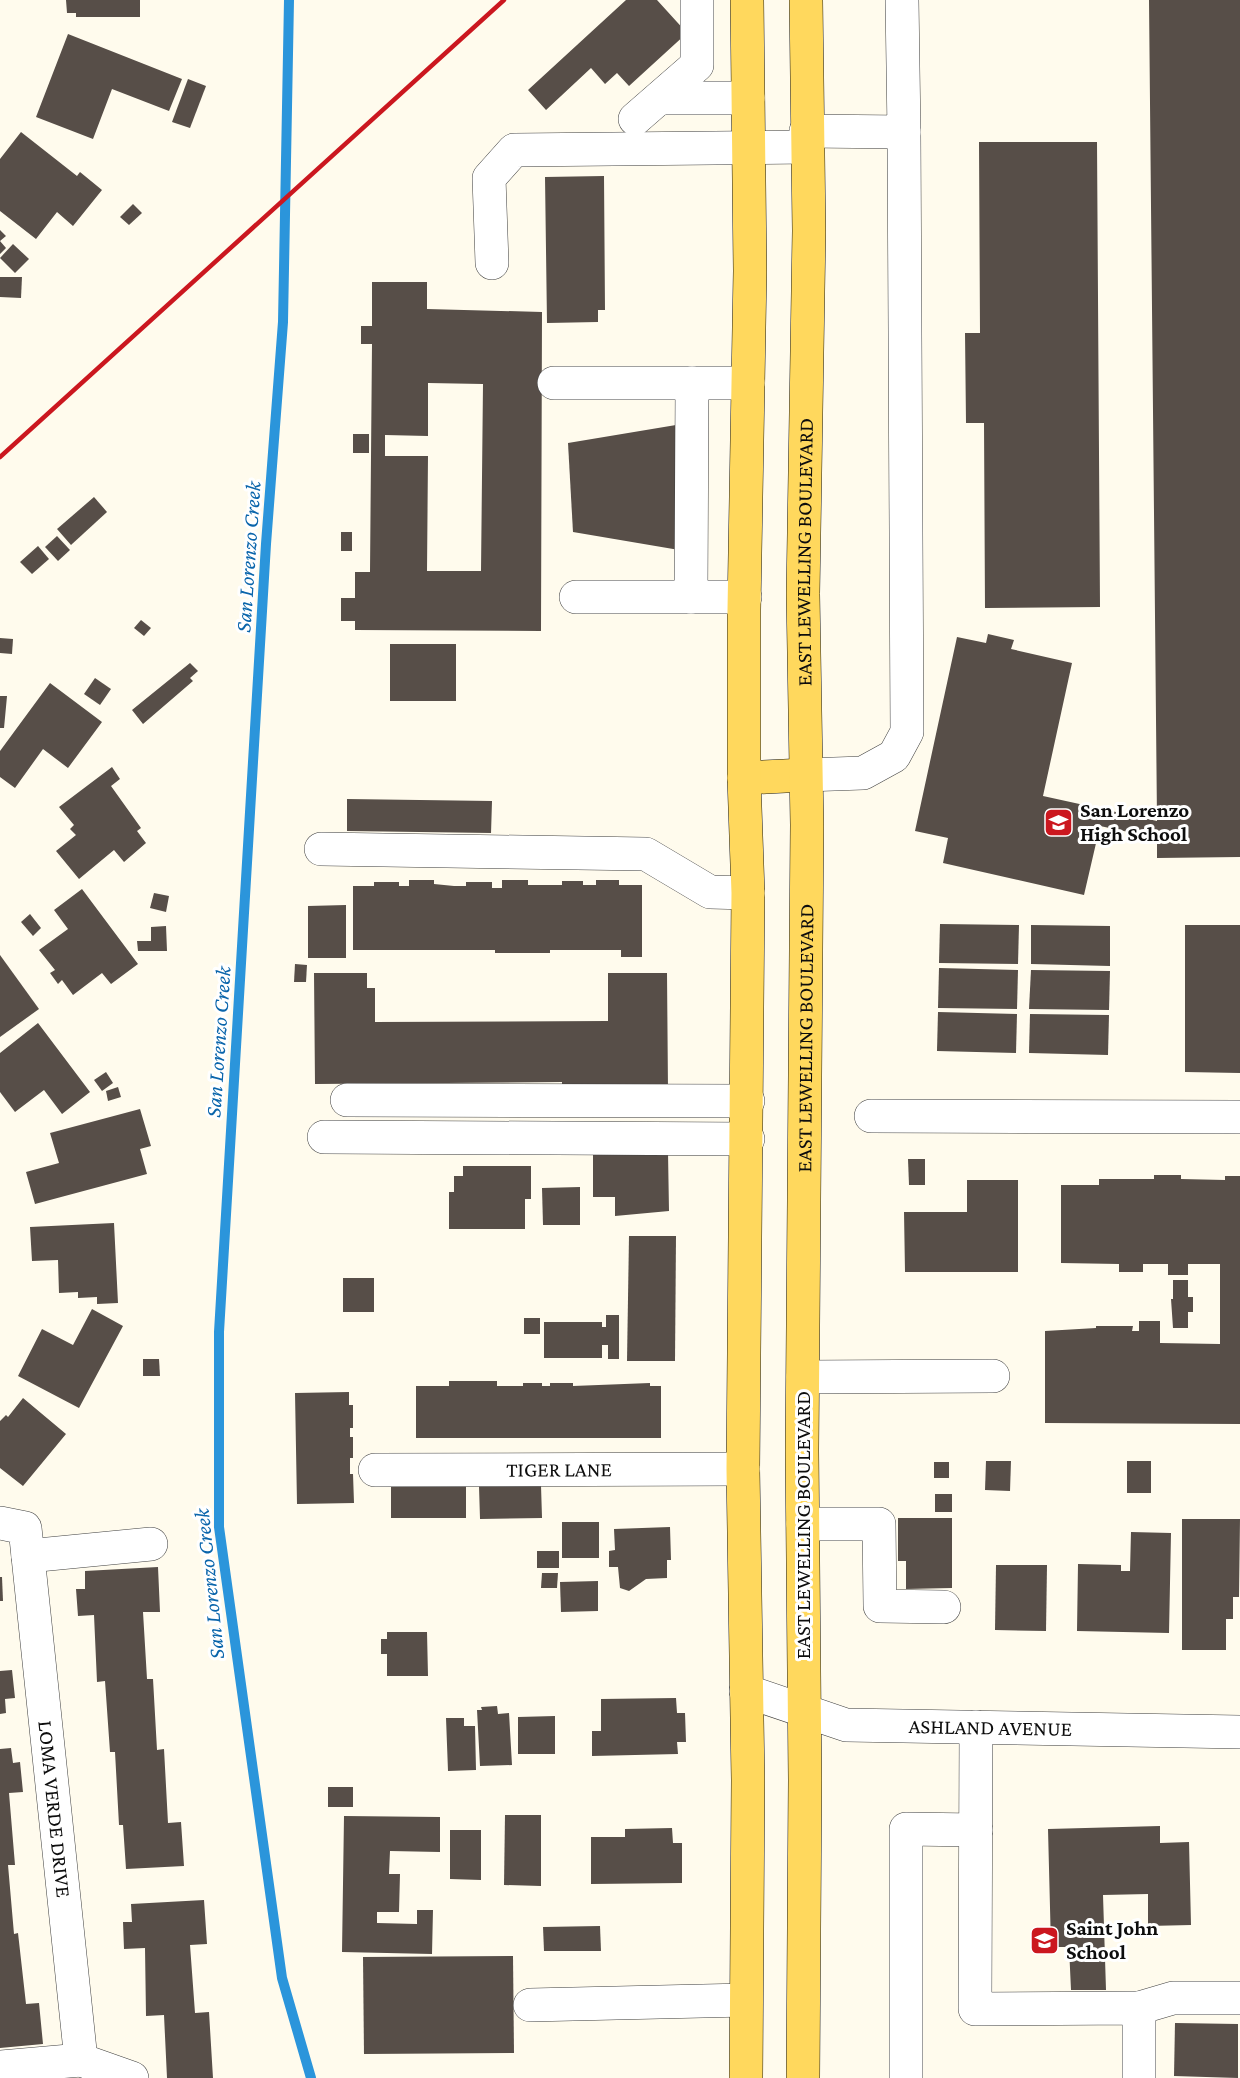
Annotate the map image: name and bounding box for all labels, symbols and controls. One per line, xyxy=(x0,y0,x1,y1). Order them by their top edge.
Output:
street label: EAST LEWELLING BOULEVARD xyxy=(791,418,818,687)
water label: San Lorenzo Creek xyxy=(230,479,266,633)
place label: San Lorenzo High School xyxy=(1080,798,1189,846)
school or university icon: San Lorenzo High School xyxy=(1043,806,1075,838)
street label: EAST LEWELLING BOULEVARD xyxy=(792,904,818,1172)
water label: San Lorenzo Creek xyxy=(200,964,236,1118)
street label: EAST LEWELLING BOULEVARD xyxy=(791,1391,815,1659)
street label: TIGER LANE xyxy=(506,1457,612,1482)
water label: San Lorenzo Creek xyxy=(189,1506,229,1661)
street label: ASHLAND AVENUE xyxy=(908,1714,1072,1741)
street label: LOMA VERDE DRIVE xyxy=(33,1719,76,1899)
place label: Saint John School xyxy=(1066,1916,1158,1964)
school or university icon: Saint John School xyxy=(1029,1924,1061,1956)

